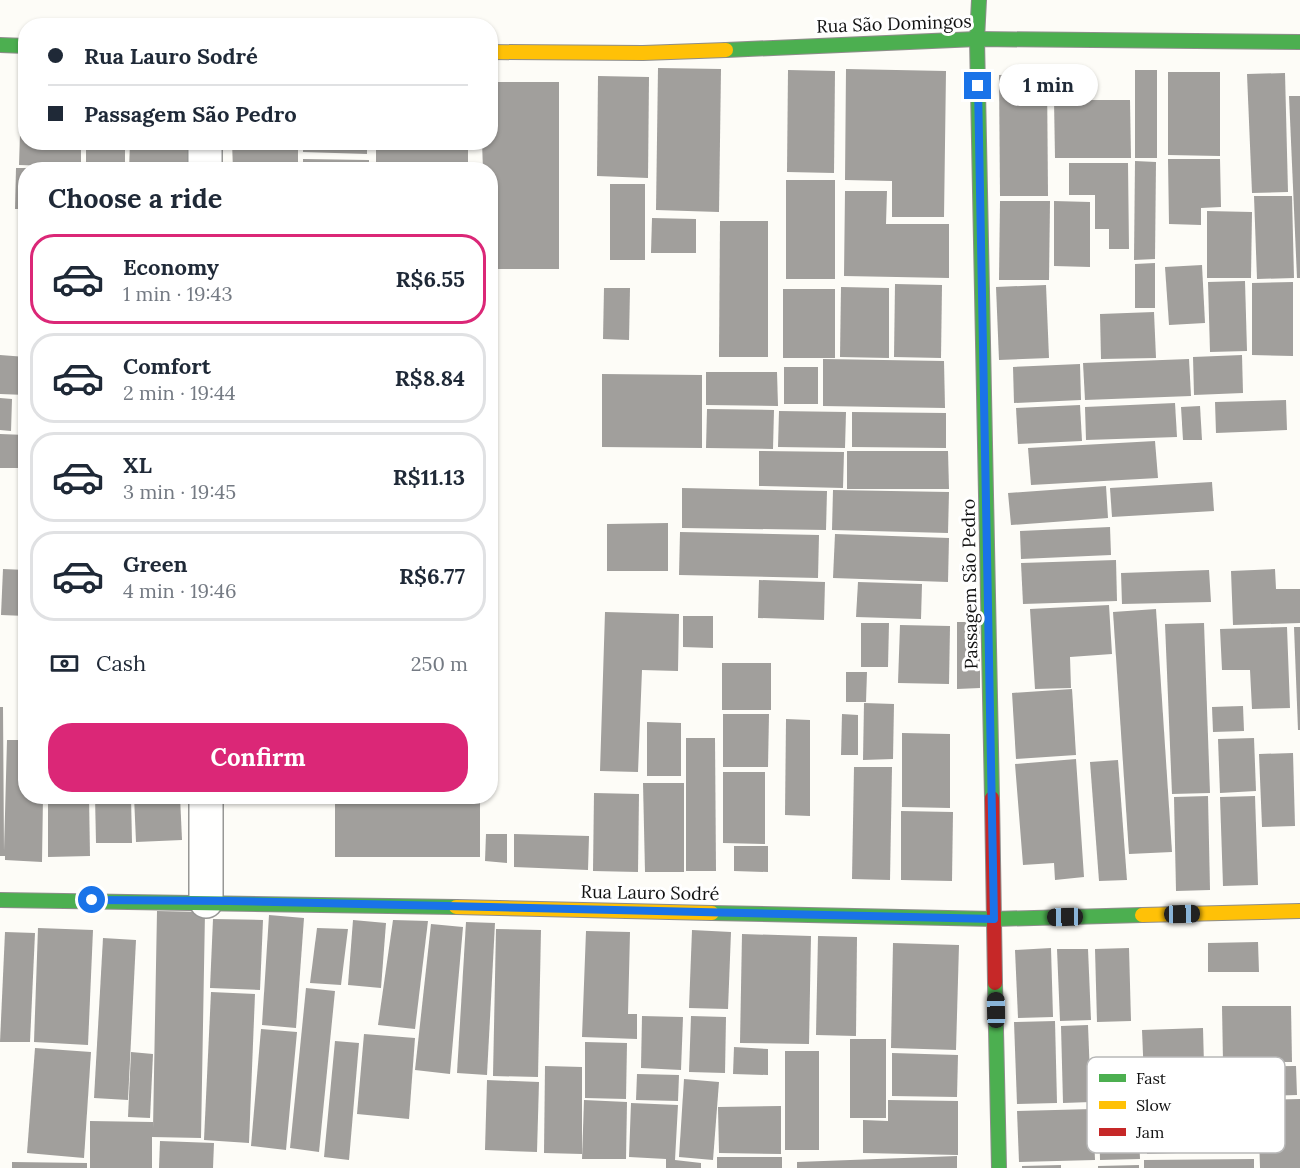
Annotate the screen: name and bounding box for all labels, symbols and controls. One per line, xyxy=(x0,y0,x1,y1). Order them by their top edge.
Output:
street label: Rua São Domingos xyxy=(816,9,972,38)
text: Rua Lauro Sodré xyxy=(84,42,258,70)
callout: 1 min xyxy=(999,65,1098,107)
route end xyxy=(964,72,991,99)
text: 1 min xyxy=(1023,72,1074,97)
text: Passagem São Pedro xyxy=(84,100,297,128)
text: Choose a ride xyxy=(48,181,222,215)
icon: car xyxy=(51,252,105,306)
text: Economy xyxy=(123,253,219,281)
text: R$6.55 xyxy=(395,265,465,293)
text: 1 min · 19:43 xyxy=(123,281,233,306)
icon: car xyxy=(51,351,105,405)
text: Comfort xyxy=(123,352,211,380)
text: R$8.84 xyxy=(395,364,465,392)
text: 2 min · 19:44 xyxy=(123,380,236,405)
icon: car xyxy=(51,450,105,504)
text: XL xyxy=(123,451,152,479)
text: R$11.13 xyxy=(393,463,465,491)
text: 3 min · 19:45 xyxy=(123,479,236,504)
street label: Passagem São Pedro xyxy=(957,499,982,669)
icon: car xyxy=(51,549,105,603)
text: Green xyxy=(123,550,188,578)
text: R$6.77 xyxy=(399,562,465,590)
text: 4 min · 19:46 xyxy=(123,578,237,603)
icon: cash xyxy=(48,647,81,680)
text: Cash xyxy=(96,649,146,677)
text: 250 m xyxy=(411,651,468,676)
button: Confirm xyxy=(48,723,468,792)
street label: Rua Lauro Sodré xyxy=(580,880,720,905)
route start xyxy=(78,886,105,913)
car xyxy=(1164,905,1200,923)
car xyxy=(1047,908,1083,926)
car xyxy=(987,992,1005,1028)
legend xyxy=(1087,1057,1285,1153)
text: Fast xyxy=(1136,1068,1167,1088)
text: Slow xyxy=(1136,1095,1172,1115)
text: Jam xyxy=(1135,1122,1164,1142)

